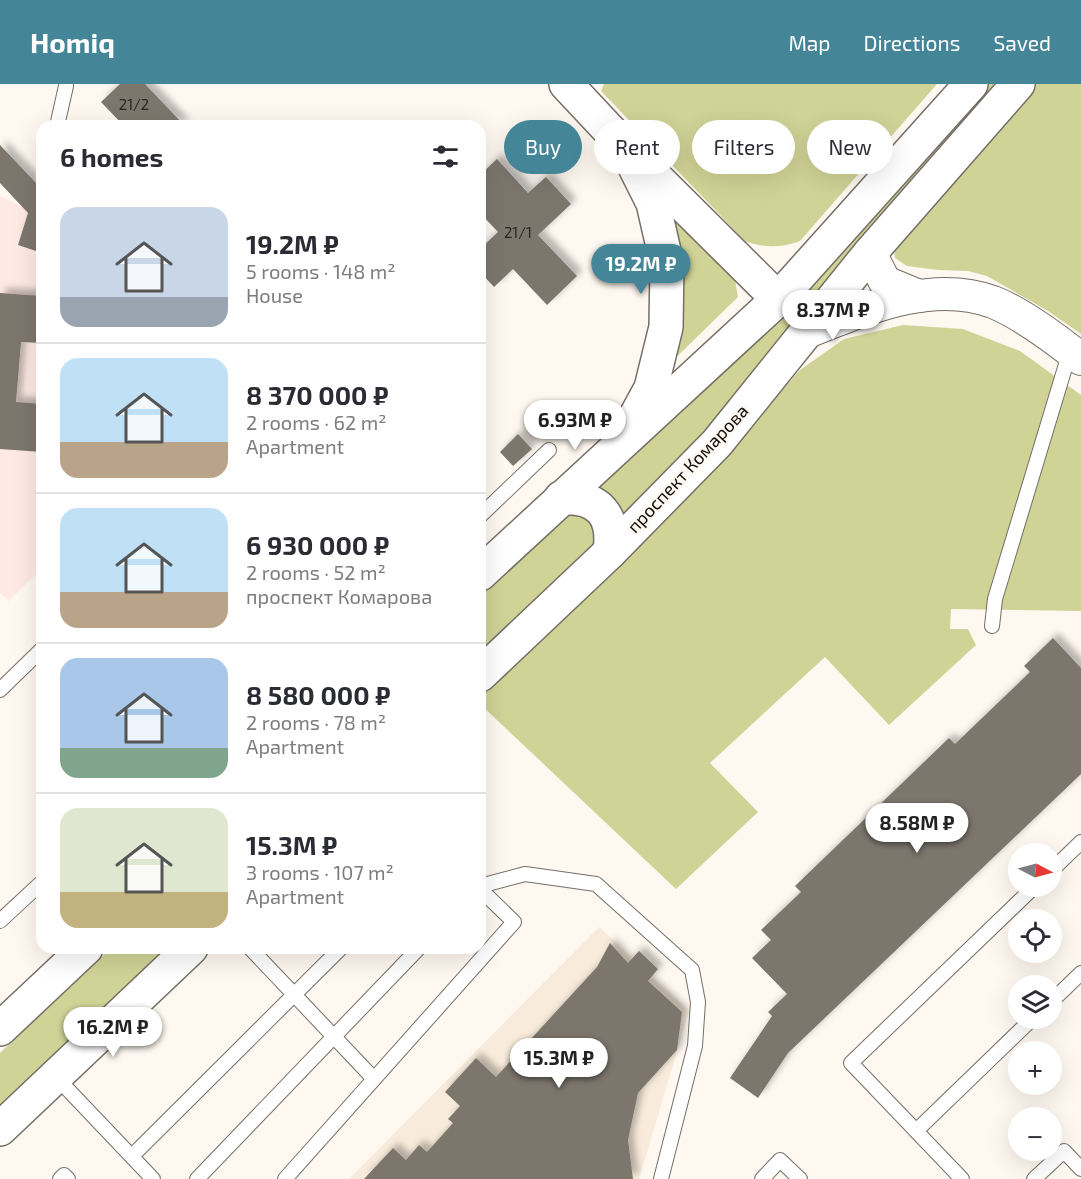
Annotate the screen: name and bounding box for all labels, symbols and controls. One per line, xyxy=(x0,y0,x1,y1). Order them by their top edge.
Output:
text: Homiq xyxy=(30,25,115,59)
text: Map xyxy=(788,30,831,55)
text: Directions xyxy=(864,30,960,55)
text: Saved xyxy=(993,30,1051,55)
house number: 21/2 xyxy=(119,95,149,113)
chip: Buy xyxy=(504,120,582,174)
chip: Rent xyxy=(594,120,680,174)
chip: Filters xyxy=(692,120,795,174)
chip: New xyxy=(807,120,893,174)
icon: filters xyxy=(429,140,462,173)
text: 6 homes xyxy=(60,141,163,172)
house number: 21/1 xyxy=(504,223,532,241)
text: 19.2M ₽ xyxy=(246,228,339,259)
icon: home xyxy=(108,231,180,303)
pin: 19.2M ₽ xyxy=(586,244,696,295)
text: 19.2M ₽ xyxy=(605,251,677,275)
text: 5 rooms · 148 m² xyxy=(246,259,396,283)
text: House xyxy=(246,283,303,307)
pin: 8.37M ₽ xyxy=(778,290,888,341)
text: 8.37M ₽ xyxy=(796,297,870,321)
text: 8 370 000 ₽ xyxy=(246,379,389,410)
icon: home xyxy=(108,382,180,454)
pin: 6.93M ₽ xyxy=(520,400,630,451)
street label: проспект Комарова xyxy=(622,400,752,537)
text: 6.93M ₽ xyxy=(538,407,612,431)
text: 2 rooms · 62 m² xyxy=(246,410,386,434)
text: Apartment xyxy=(246,434,344,458)
text: 6 930 000 ₽ xyxy=(246,529,389,560)
icon: home xyxy=(108,532,180,604)
text: 2 rooms · 52 m² xyxy=(246,560,386,584)
text: проспект Комарова xyxy=(246,584,432,608)
text: 8 580 000 ₽ xyxy=(246,679,391,710)
icon: home xyxy=(108,682,180,754)
text: 2 rooms · 78 m² xyxy=(246,710,386,734)
text: Apartment xyxy=(246,734,344,758)
pin: 8.58M ₽ xyxy=(862,803,972,854)
text: 8.58M ₽ xyxy=(879,810,955,834)
text: 15.3M ₽ xyxy=(246,829,337,860)
icon: home xyxy=(108,832,180,904)
north arrow xyxy=(1008,843,1062,897)
map controls xyxy=(1008,843,1062,1161)
text: 3 rooms · 107 m² xyxy=(246,860,394,884)
text: Apartment xyxy=(246,884,344,908)
button: locate xyxy=(1008,909,1062,963)
button: layers xyxy=(1008,975,1062,1029)
pin: 16.2M ₽ xyxy=(58,1007,168,1058)
text: 16.2M ₽ xyxy=(77,1014,149,1038)
pin: 15.3M ₽ xyxy=(504,1038,614,1089)
button: + xyxy=(1008,1041,1062,1095)
text: 15.3M ₽ xyxy=(524,1045,594,1069)
button: − xyxy=(1008,1107,1062,1161)

